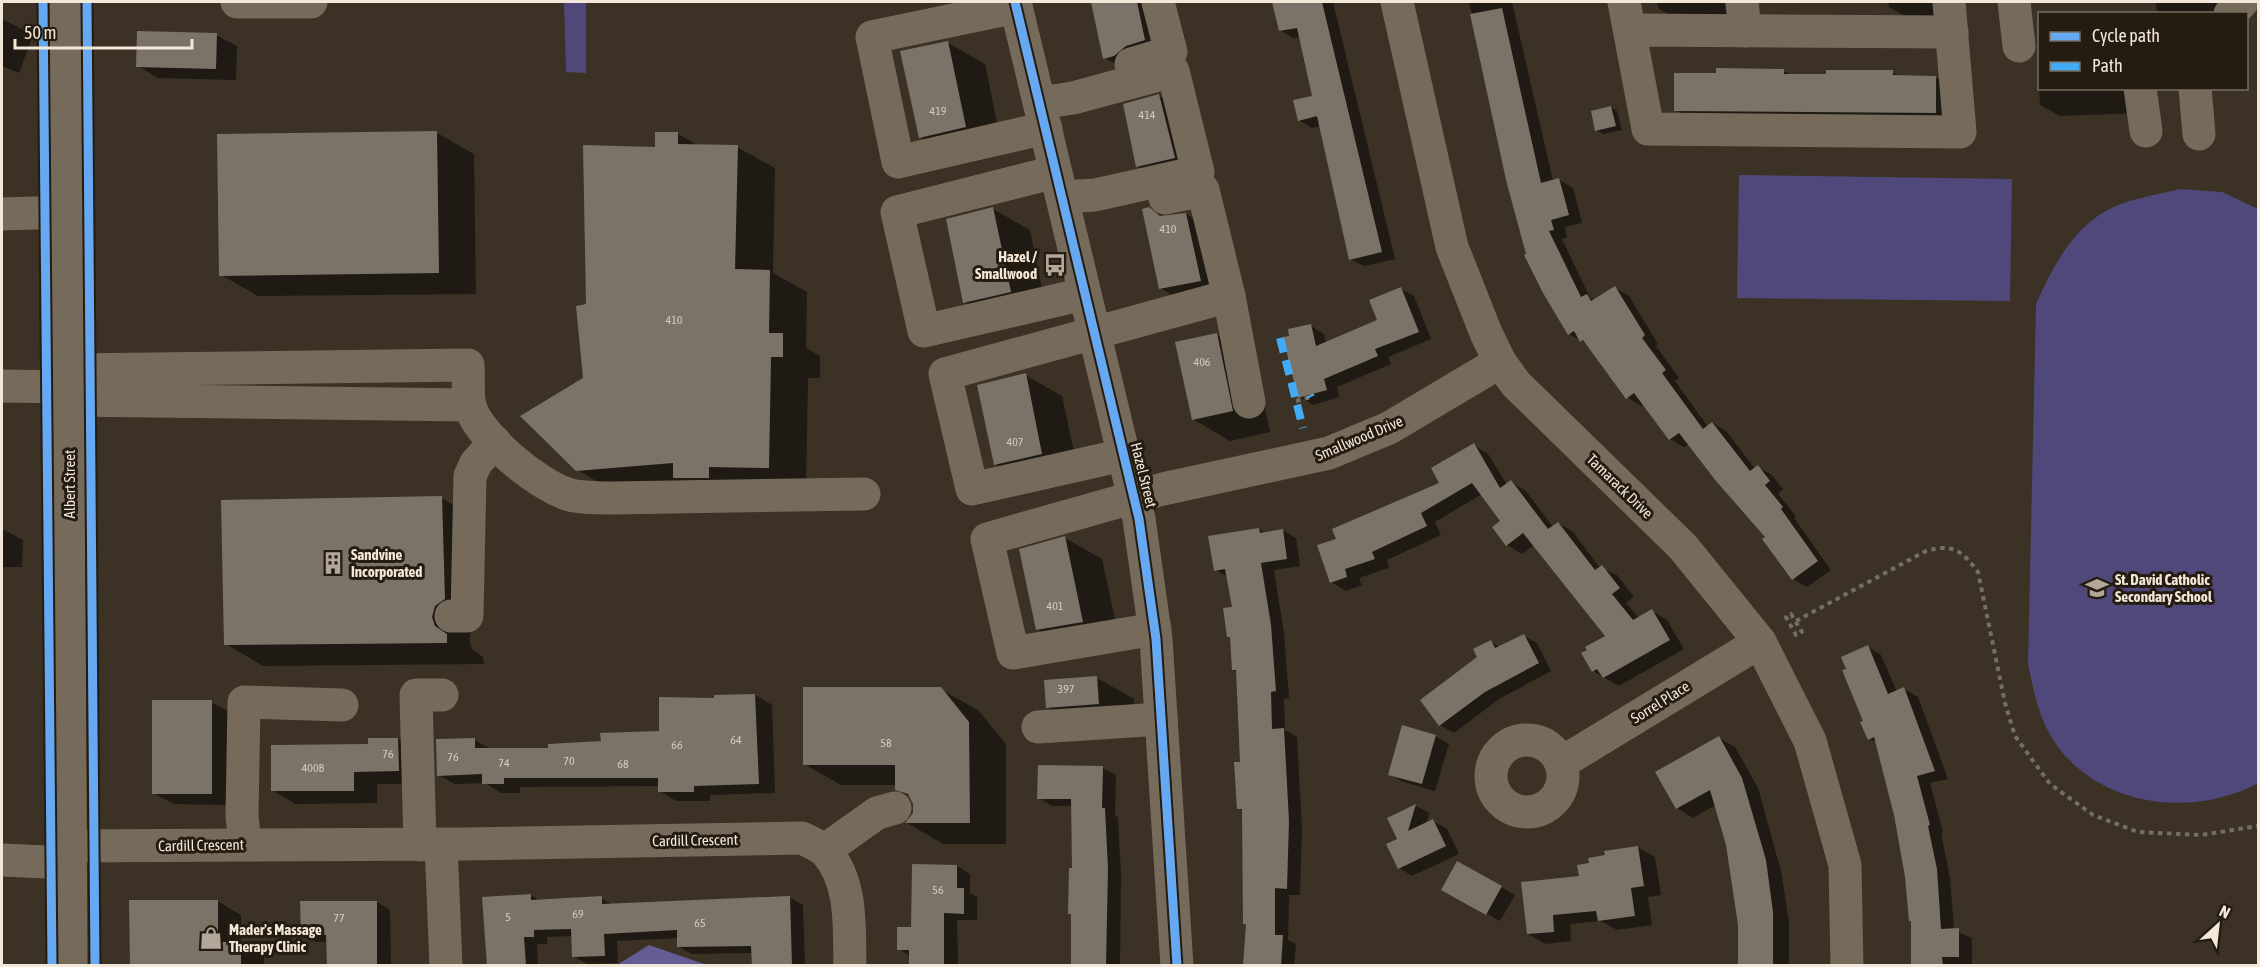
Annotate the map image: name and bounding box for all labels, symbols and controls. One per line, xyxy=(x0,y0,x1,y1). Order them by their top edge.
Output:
scale bar xyxy=(15,12,192,50)
legend xyxy=(2038,12,2248,90)
text: 50 m xyxy=(24,22,56,43)
text: Cycle path xyxy=(2092,25,2160,46)
text: Path xyxy=(2092,55,2123,76)
house number: 419 xyxy=(930,104,947,118)
house number: 414 xyxy=(1139,108,1156,122)
house number: 410 xyxy=(1160,222,1177,236)
place label: Hazel / Smallwood xyxy=(975,248,1038,282)
bus stop icon: Hazel / Smallwood xyxy=(1042,252,1068,278)
house number: 410 xyxy=(666,313,683,327)
house number: 406 xyxy=(1194,355,1211,369)
street label: Smallwood Drive xyxy=(1313,412,1405,464)
house number: 407 xyxy=(1007,435,1024,449)
street label: Hazel Street xyxy=(1128,441,1160,509)
street label: Albert Street xyxy=(61,450,78,518)
street label: Tamarack Drive xyxy=(1584,450,1657,522)
place label: Sandvine Incorporated xyxy=(351,546,422,580)
building icon: Sandvine Incorporated xyxy=(320,550,346,576)
place label: St. David Catholic Secondary School xyxy=(2115,571,2213,605)
school or university icon: St. David Catholic Secondary School xyxy=(2084,575,2110,601)
house number: 401 xyxy=(1047,599,1064,613)
street label: Sorrel Place xyxy=(1628,677,1693,727)
house number: 397 xyxy=(1058,682,1075,696)
house number: 64 xyxy=(730,733,742,747)
house number: 58 xyxy=(880,736,892,750)
house number: 66 xyxy=(671,738,683,752)
house number: 76 xyxy=(382,747,394,761)
house number: 76 xyxy=(447,750,459,764)
house number: 70 xyxy=(563,754,575,768)
house number: 74 xyxy=(498,756,510,770)
house number: 68 xyxy=(617,757,629,771)
house number: 400B xyxy=(302,761,325,775)
street label: Cardill Crescent xyxy=(652,831,738,849)
street label: Cardill Crescent xyxy=(158,836,244,854)
house number: 56 xyxy=(932,883,944,897)
north arrow xyxy=(2188,895,2248,955)
text: N xyxy=(2217,901,2233,922)
house number: 69 xyxy=(572,907,584,921)
house number: 5 xyxy=(505,910,511,924)
house number: 77 xyxy=(333,911,345,925)
house number: 65 xyxy=(694,916,706,930)
place label: Mader's Massage Therapy Clinic xyxy=(229,921,322,955)
shop icon: Mader's Massage Therapy Clinic xyxy=(198,925,224,951)

